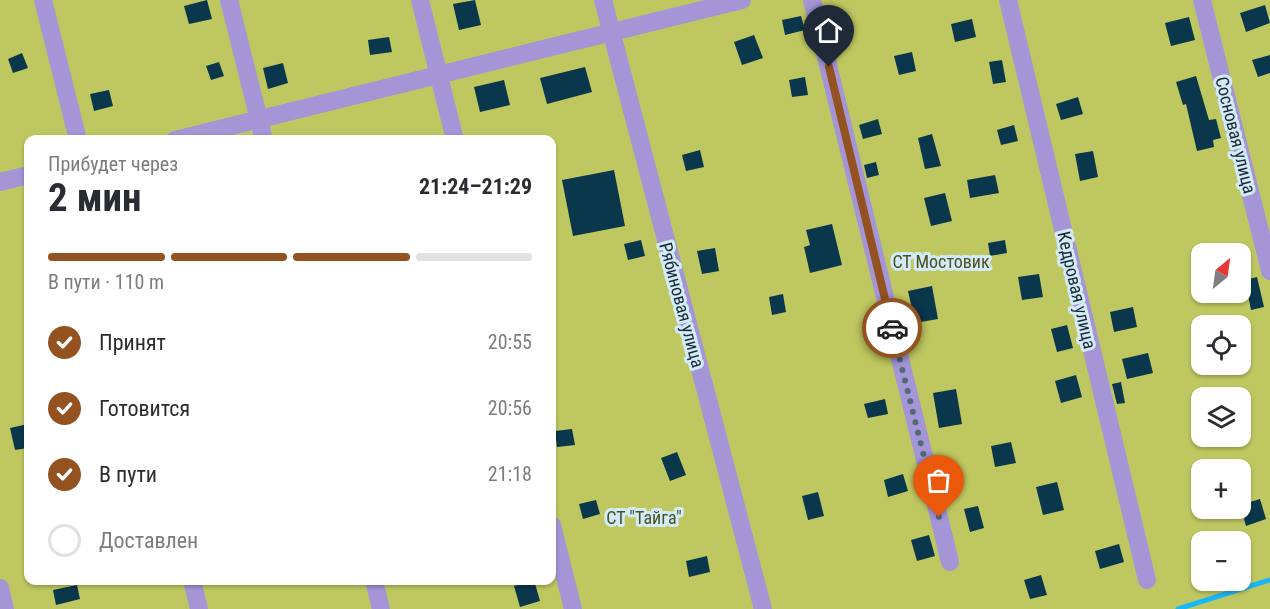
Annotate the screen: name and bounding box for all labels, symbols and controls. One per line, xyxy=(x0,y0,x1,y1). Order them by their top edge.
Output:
pin xyxy=(803,5,854,67)
icon: home xyxy=(812,14,845,47)
street label: Сосновая улица xyxy=(1211,74,1261,196)
text: Прибудет через xyxy=(48,152,178,176)
text: 21:24–21:29 xyxy=(419,174,532,199)
text: 2 мин xyxy=(48,175,142,221)
street label: Кедровая улица xyxy=(1053,229,1101,351)
street label: Рябиновая улица xyxy=(655,240,709,370)
north arrow xyxy=(1191,243,1251,303)
map controls xyxy=(1191,243,1251,591)
park label: СТ Мостовик xyxy=(892,251,990,272)
text: В пути · 110 m xyxy=(48,270,164,294)
courier xyxy=(862,298,922,358)
icon: car xyxy=(876,312,909,345)
button: locate xyxy=(1191,315,1251,375)
icon: check xyxy=(48,326,81,359)
text: Принят xyxy=(99,330,166,355)
text: 20:55 xyxy=(488,330,532,354)
button: layers xyxy=(1191,387,1251,447)
icon: check xyxy=(48,392,81,425)
text: Готовится xyxy=(99,396,190,421)
text: 20:56 xyxy=(488,396,532,420)
pin xyxy=(913,455,964,517)
icon: check xyxy=(48,458,81,491)
button: + xyxy=(1191,459,1251,519)
text: В пути xyxy=(99,462,157,487)
text: 21:18 xyxy=(488,462,532,486)
icon: bag xyxy=(922,464,955,497)
park label: СТ "Тайга" xyxy=(606,507,682,528)
text: Доставлен xyxy=(99,528,198,553)
button: − xyxy=(1191,531,1251,591)

